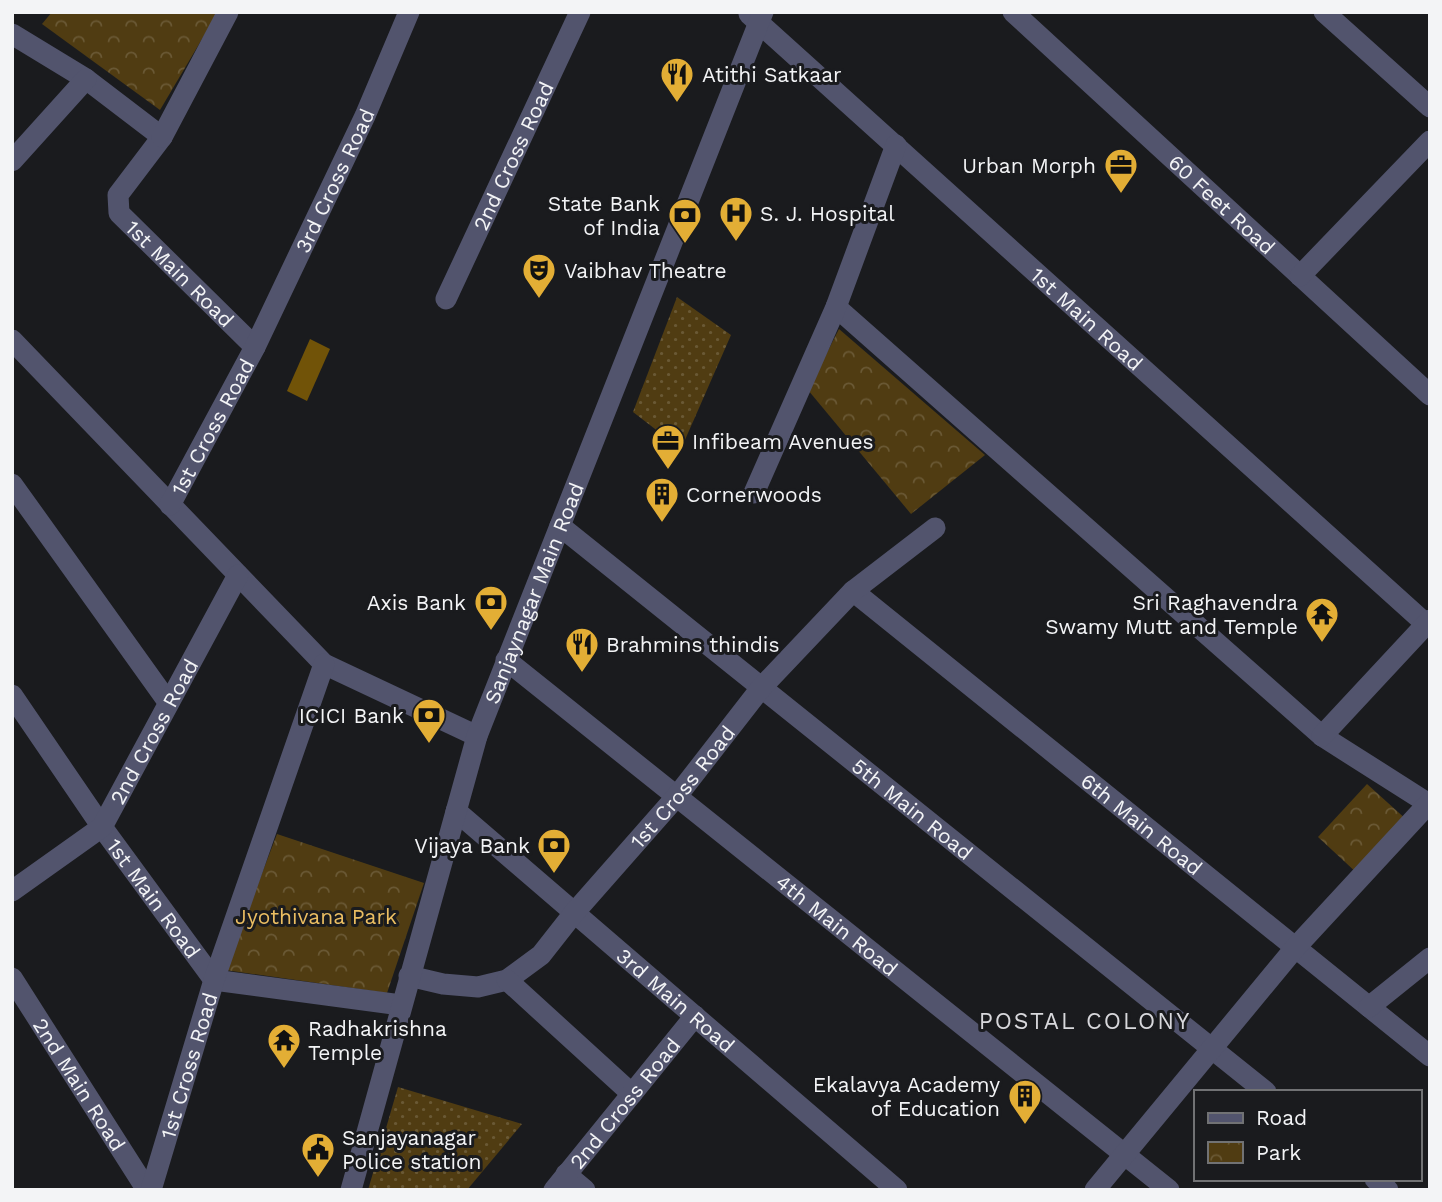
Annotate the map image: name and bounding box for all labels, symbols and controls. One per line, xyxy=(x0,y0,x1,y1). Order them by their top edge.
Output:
restaurant icon: Atithi Satkaar xyxy=(658,55,696,104)
place label: Atithi Satkaar xyxy=(702,62,842,87)
street label: 2nd Cross Road xyxy=(467,77,558,234)
street label: 3rd Cross Road xyxy=(289,105,379,256)
office icon: Urban Morph xyxy=(1102,146,1140,195)
street label: 60 Feet Road xyxy=(1164,149,1281,259)
place label: Urban Morph xyxy=(962,153,1096,178)
place label: State Bank of India xyxy=(548,191,660,240)
hospital icon: S. J. Hospital xyxy=(717,194,755,243)
bank icon: State Bank of India xyxy=(666,196,704,245)
place label: S. J. Hospital xyxy=(760,201,895,226)
street label: 1st Main Road xyxy=(121,215,240,332)
theatre icon: Vaibhav Theatre xyxy=(520,251,558,300)
place label: Vaibhav Theatre xyxy=(564,258,727,283)
street label: 1st Main Road xyxy=(1026,262,1148,375)
street label: 1st Cross Road xyxy=(165,354,259,499)
office icon: Infibeam Avenues xyxy=(649,422,687,471)
place label: Infibeam Avenues xyxy=(692,429,874,454)
building icon: Cornerwoods xyxy=(643,475,681,524)
street label: Sanjaynagar Main Road xyxy=(479,479,588,707)
place label: Cornerwoods xyxy=(686,482,822,507)
bank icon: Axis Bank xyxy=(472,583,510,632)
place label: Axis Bank xyxy=(367,590,466,615)
place label: Sri Raghavendra Swamy Mutt and Temple xyxy=(1045,590,1298,639)
temple icon: Sri Raghavendra Swamy Mutt and Temple xyxy=(1303,595,1341,644)
restaurant icon: Brahmins thindis xyxy=(563,625,601,674)
place label: Brahmins thindis xyxy=(606,632,779,657)
street label: 2nd Cross Road xyxy=(104,654,203,808)
bank icon: ICICI Bank xyxy=(410,696,448,745)
place label: ICICI Bank xyxy=(299,703,404,728)
street label: 1st Cross Road xyxy=(625,720,740,853)
street label: 5th Main Road xyxy=(847,753,978,865)
street label: 6th Main Road xyxy=(1076,767,1208,880)
bank icon: Vijaya Bank xyxy=(535,826,573,875)
place label: Vijaya Bank xyxy=(414,833,530,858)
street label: 1st Main Road xyxy=(102,834,206,963)
street label: 4th Main Road xyxy=(771,869,903,981)
park label: Jyothivana Park xyxy=(235,904,397,929)
street label: 3rd Main Road xyxy=(612,942,740,1058)
street label: 1st Cross Road xyxy=(155,990,222,1141)
district label: POSTAL COLONY xyxy=(979,1008,1191,1035)
street label: 2nd Main Road xyxy=(28,1013,131,1155)
place label: Radhakrishna Temple xyxy=(308,1016,447,1065)
temple icon: Radhakrishna Temple xyxy=(265,1021,303,1070)
street label: 2nd Cross Road xyxy=(564,1032,685,1174)
place label: Ekalavya Academy of Education xyxy=(813,1072,1000,1121)
building icon: Ekalavya Academy of Education xyxy=(1006,1077,1044,1126)
legend xyxy=(1194,1090,1421,1181)
text: Road xyxy=(1256,1105,1307,1130)
place label: Sanjayanagar Police station xyxy=(342,1125,482,1174)
public building icon: Sanjayanagar Police station xyxy=(299,1130,337,1179)
text: Park xyxy=(1256,1140,1301,1165)

